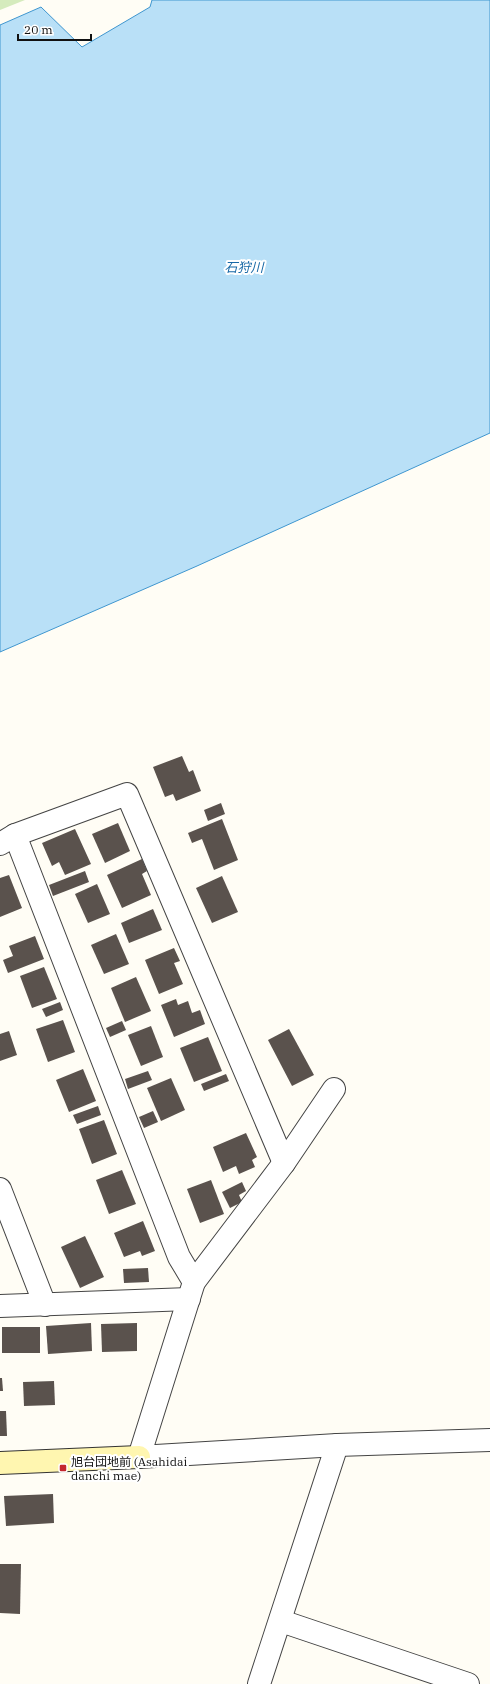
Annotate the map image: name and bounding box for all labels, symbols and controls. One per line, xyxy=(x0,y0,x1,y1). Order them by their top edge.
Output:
scale bar xyxy=(18,16,91,42)
text: 20 m xyxy=(24,22,53,37)
water label: 石狩川 xyxy=(224,259,265,276)
place label: 旭台団地前 (Asahidai danchi mae) xyxy=(71,1454,187,1483)
marker: 旭台団地前 (Asahidai danchi mae) xyxy=(58,1463,68,1473)

